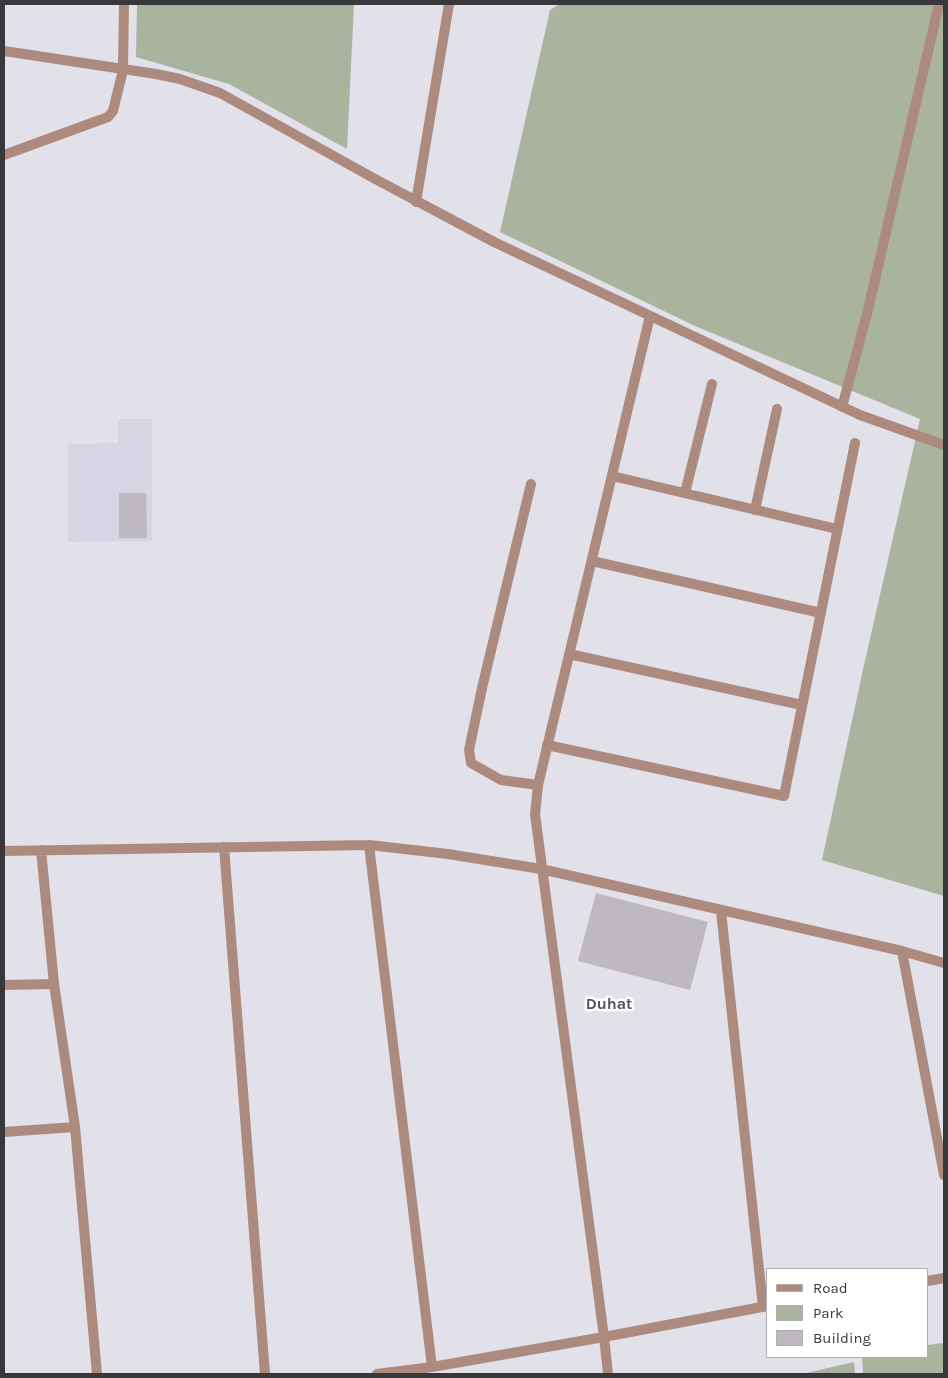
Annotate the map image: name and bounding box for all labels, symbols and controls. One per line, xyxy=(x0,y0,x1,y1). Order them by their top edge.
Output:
district label: Duhat xyxy=(586,994,632,1014)
legend xyxy=(766,1268,928,1358)
text: Road xyxy=(813,1279,848,1297)
text: Park xyxy=(813,1304,843,1322)
text: Building xyxy=(813,1329,871,1347)

